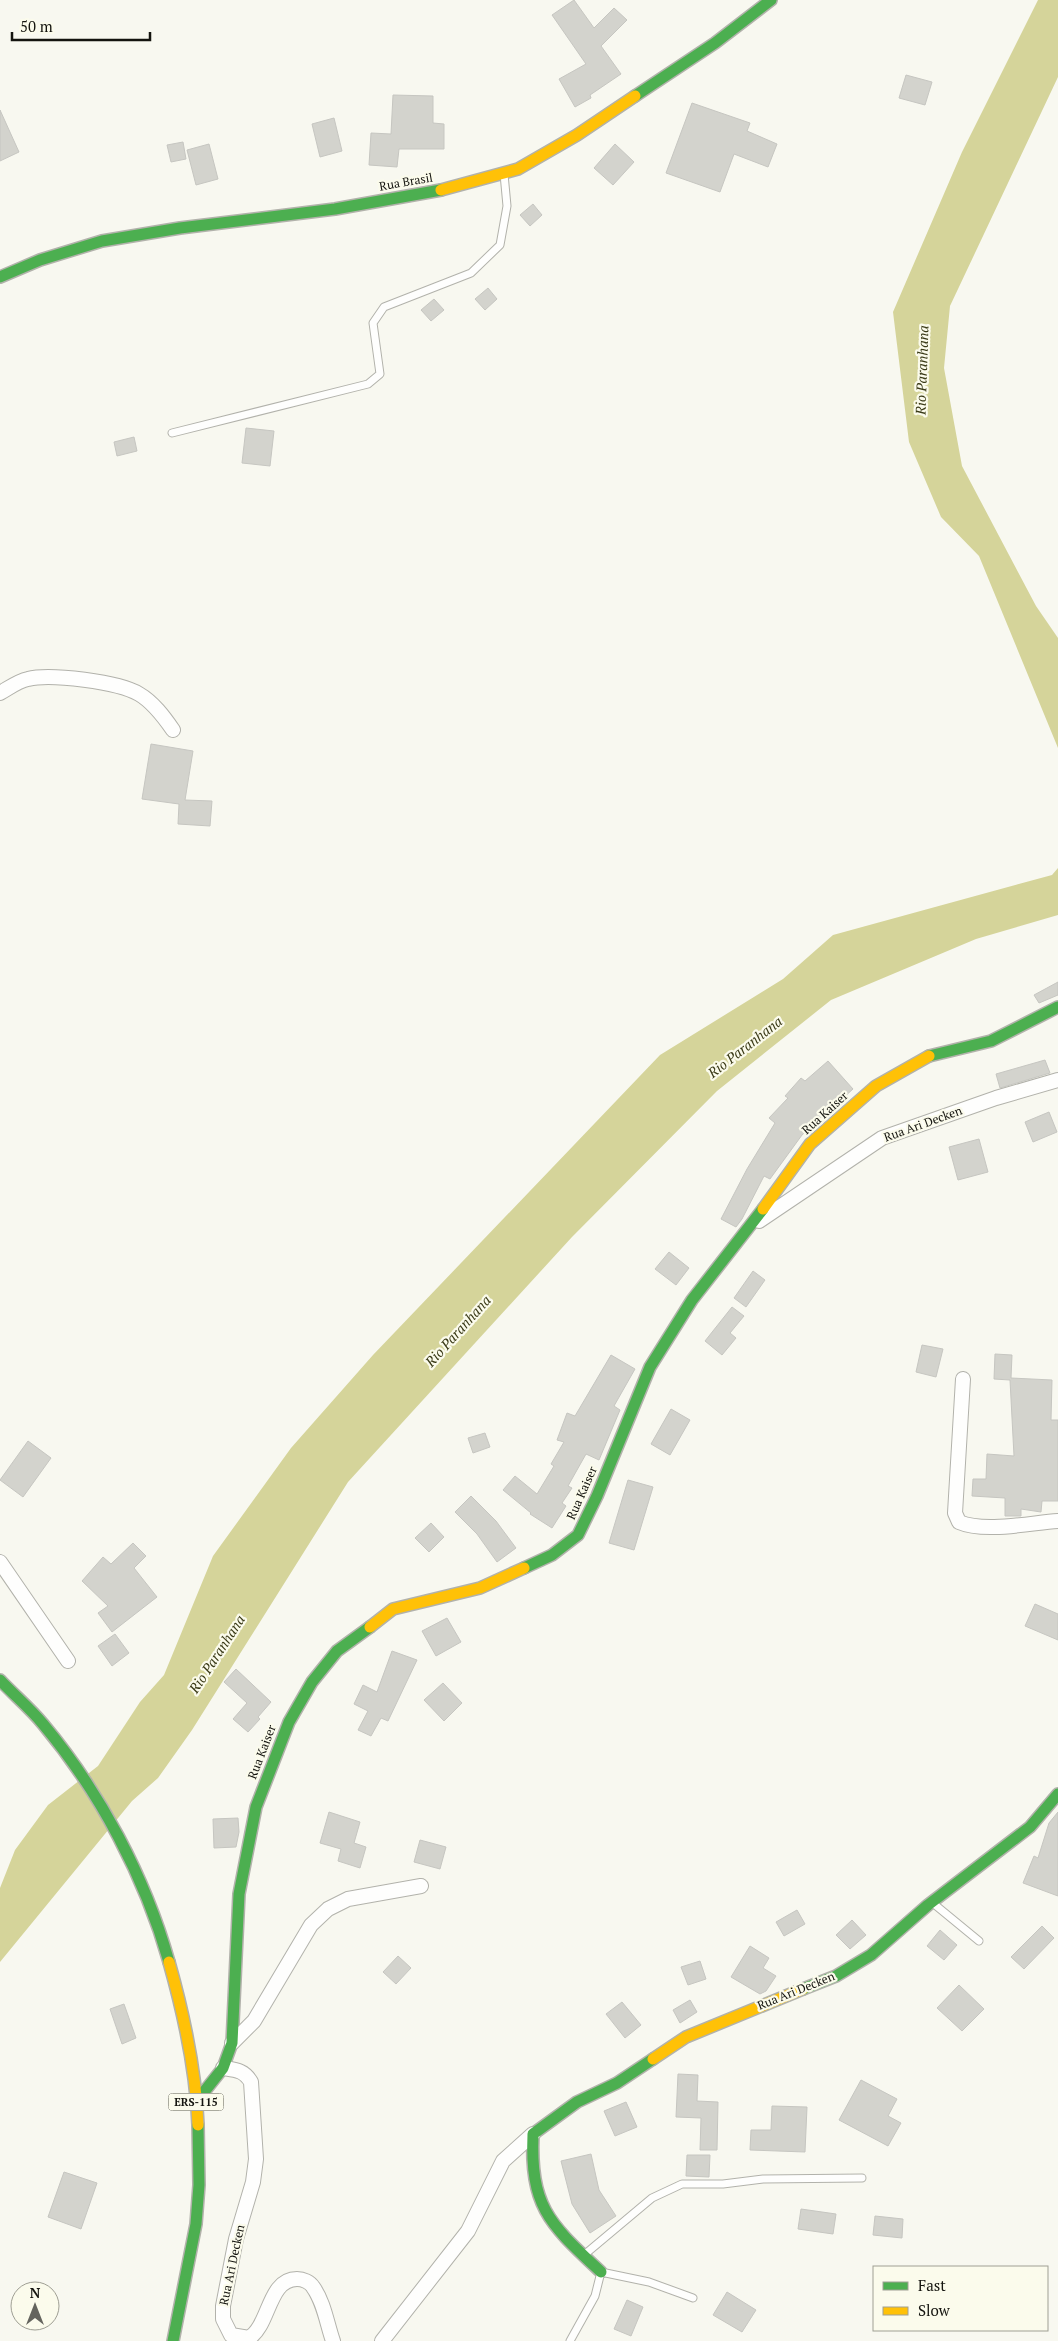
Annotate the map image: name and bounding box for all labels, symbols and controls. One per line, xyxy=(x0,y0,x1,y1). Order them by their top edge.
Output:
scale bar xyxy=(12,10,150,42)
text: 50 m xyxy=(20,16,53,36)
street label: Rua Brasil xyxy=(378,169,434,194)
water label: Rio Paranhana xyxy=(910,325,933,416)
water label: Rio Paranhana xyxy=(703,1012,786,1082)
street label: Rua Kaiser xyxy=(799,1088,851,1137)
street label: Rua Ari Decken xyxy=(882,1102,964,1145)
water label: Rio Paranhana xyxy=(420,1291,495,1371)
street label: Rua Kaiser xyxy=(563,1463,600,1522)
water label: Rio Paranhana xyxy=(184,1611,249,1697)
street label: Rua Kaiser xyxy=(244,1722,279,1781)
street label: Rua Ari Decken xyxy=(755,1968,837,2013)
road number: ERS-115 xyxy=(168,2094,224,2110)
street label: Rua Ari Decken xyxy=(216,2223,247,2307)
legend xyxy=(873,2266,1048,2331)
text: Fast xyxy=(918,2275,946,2295)
north arrow xyxy=(10,2281,60,2331)
text: N xyxy=(30,2283,41,2302)
text: Slow xyxy=(918,2300,951,2320)

